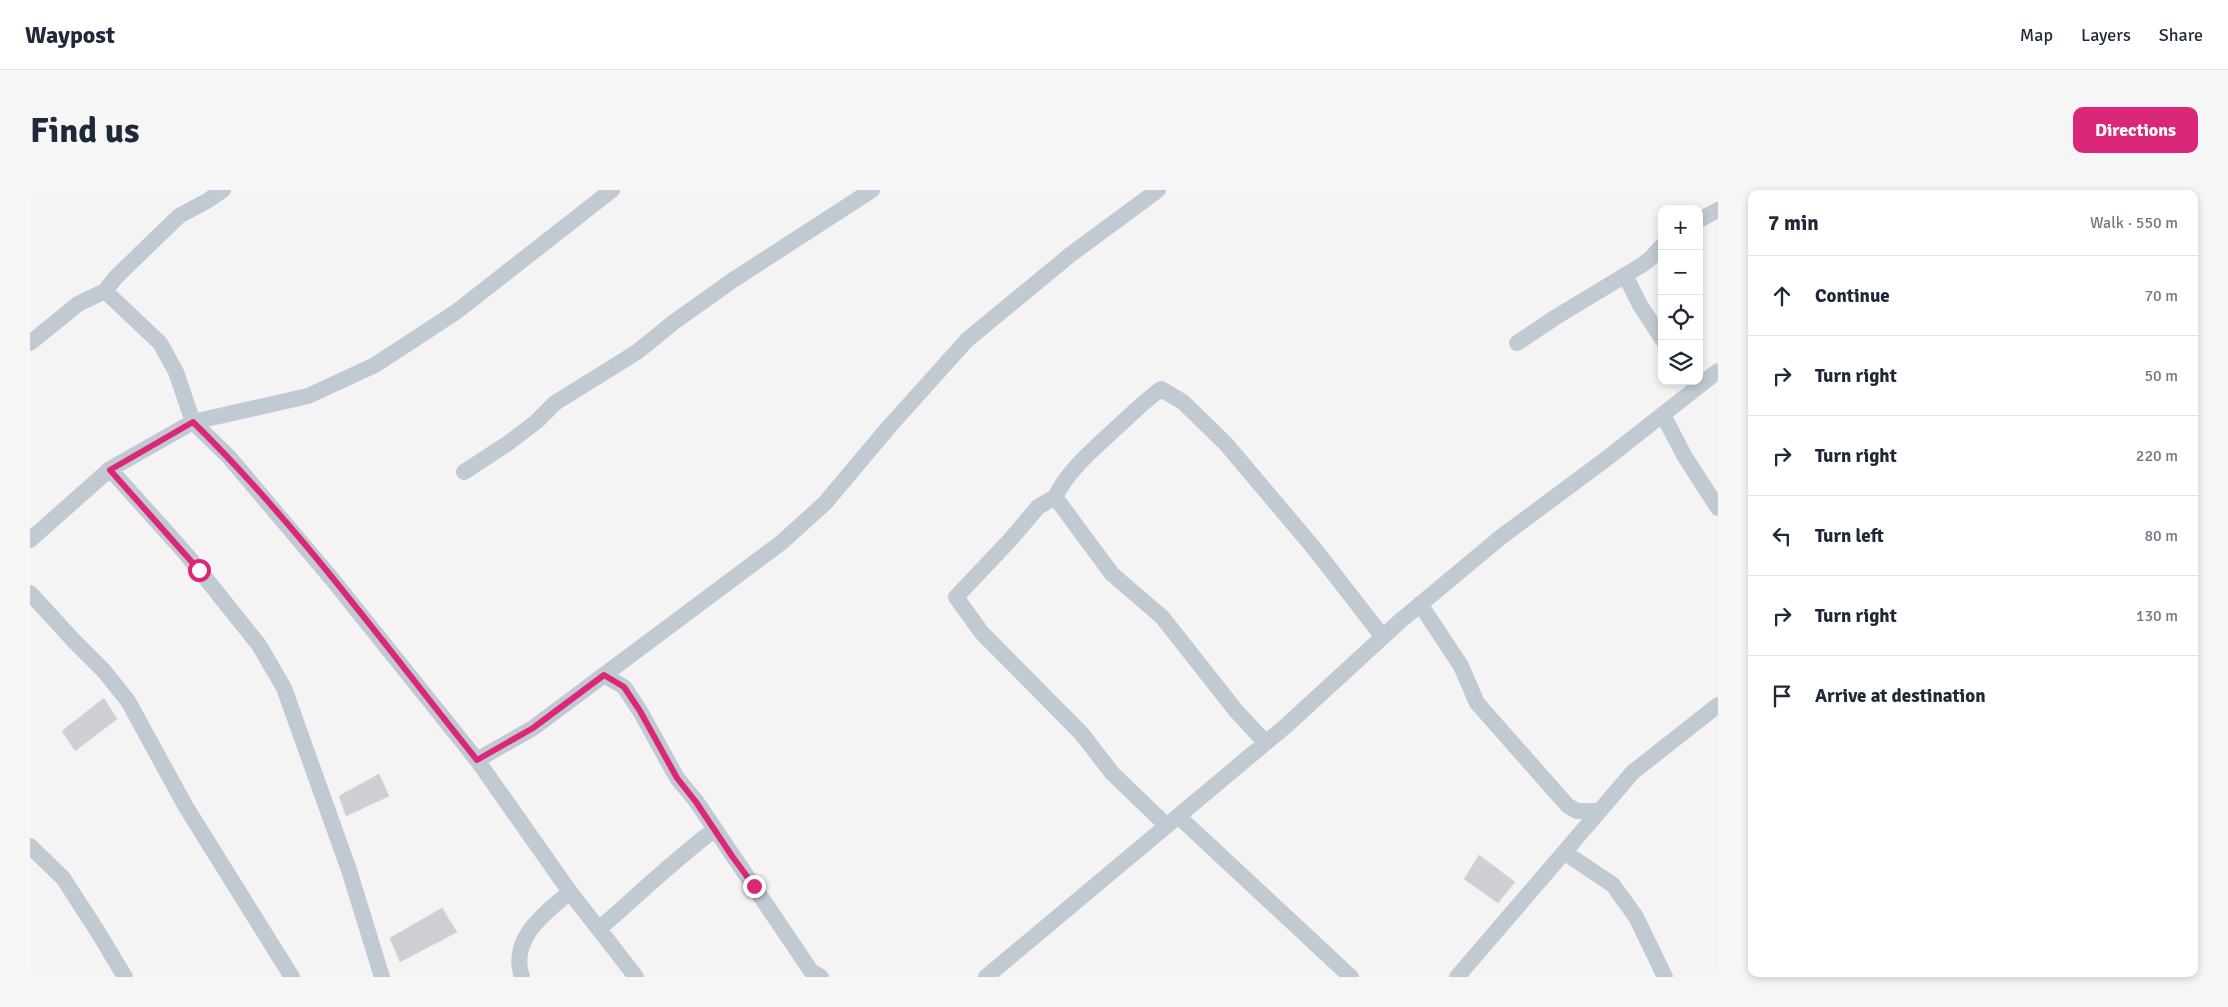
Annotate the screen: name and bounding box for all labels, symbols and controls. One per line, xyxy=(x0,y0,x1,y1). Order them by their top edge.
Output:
text: Waypost xyxy=(25,20,115,50)
text: Map xyxy=(2020,24,2053,46)
text: Layers xyxy=(2081,24,2131,46)
text: Share xyxy=(2159,24,2203,46)
button: Directions xyxy=(2073,107,2198,153)
text: Find us xyxy=(30,109,140,152)
map controls xyxy=(1658,205,1703,385)
button: + xyxy=(1658,205,1703,250)
text: 7 min xyxy=(1768,210,1819,236)
text: Walk · 550 m xyxy=(2090,213,2178,233)
button: − xyxy=(1658,250,1703,295)
icon: ahead xyxy=(1768,282,1796,310)
text: Continue xyxy=(1815,284,1890,308)
text: 70 m xyxy=(2144,286,2178,306)
button: locate xyxy=(1658,295,1703,340)
button: layers xyxy=(1658,340,1703,385)
icon: right xyxy=(1768,362,1796,390)
text: Turn right xyxy=(1815,364,1897,388)
text: 50 m xyxy=(2144,366,2178,386)
icon: right xyxy=(1768,442,1796,470)
text: Turn right xyxy=(1815,444,1897,468)
text: 220 m xyxy=(2136,446,2178,466)
icon: left xyxy=(1768,522,1796,550)
text: Turn left xyxy=(1815,524,1884,548)
text: 80 m xyxy=(2144,526,2178,546)
route start xyxy=(188,559,211,582)
icon: right xyxy=(1768,602,1796,630)
text: Turn right xyxy=(1815,604,1897,628)
text: 130 m xyxy=(2136,606,2178,626)
icon: arrive xyxy=(1768,682,1796,710)
text: Arrive at destination xyxy=(1815,684,1986,708)
route end xyxy=(743,875,766,898)

